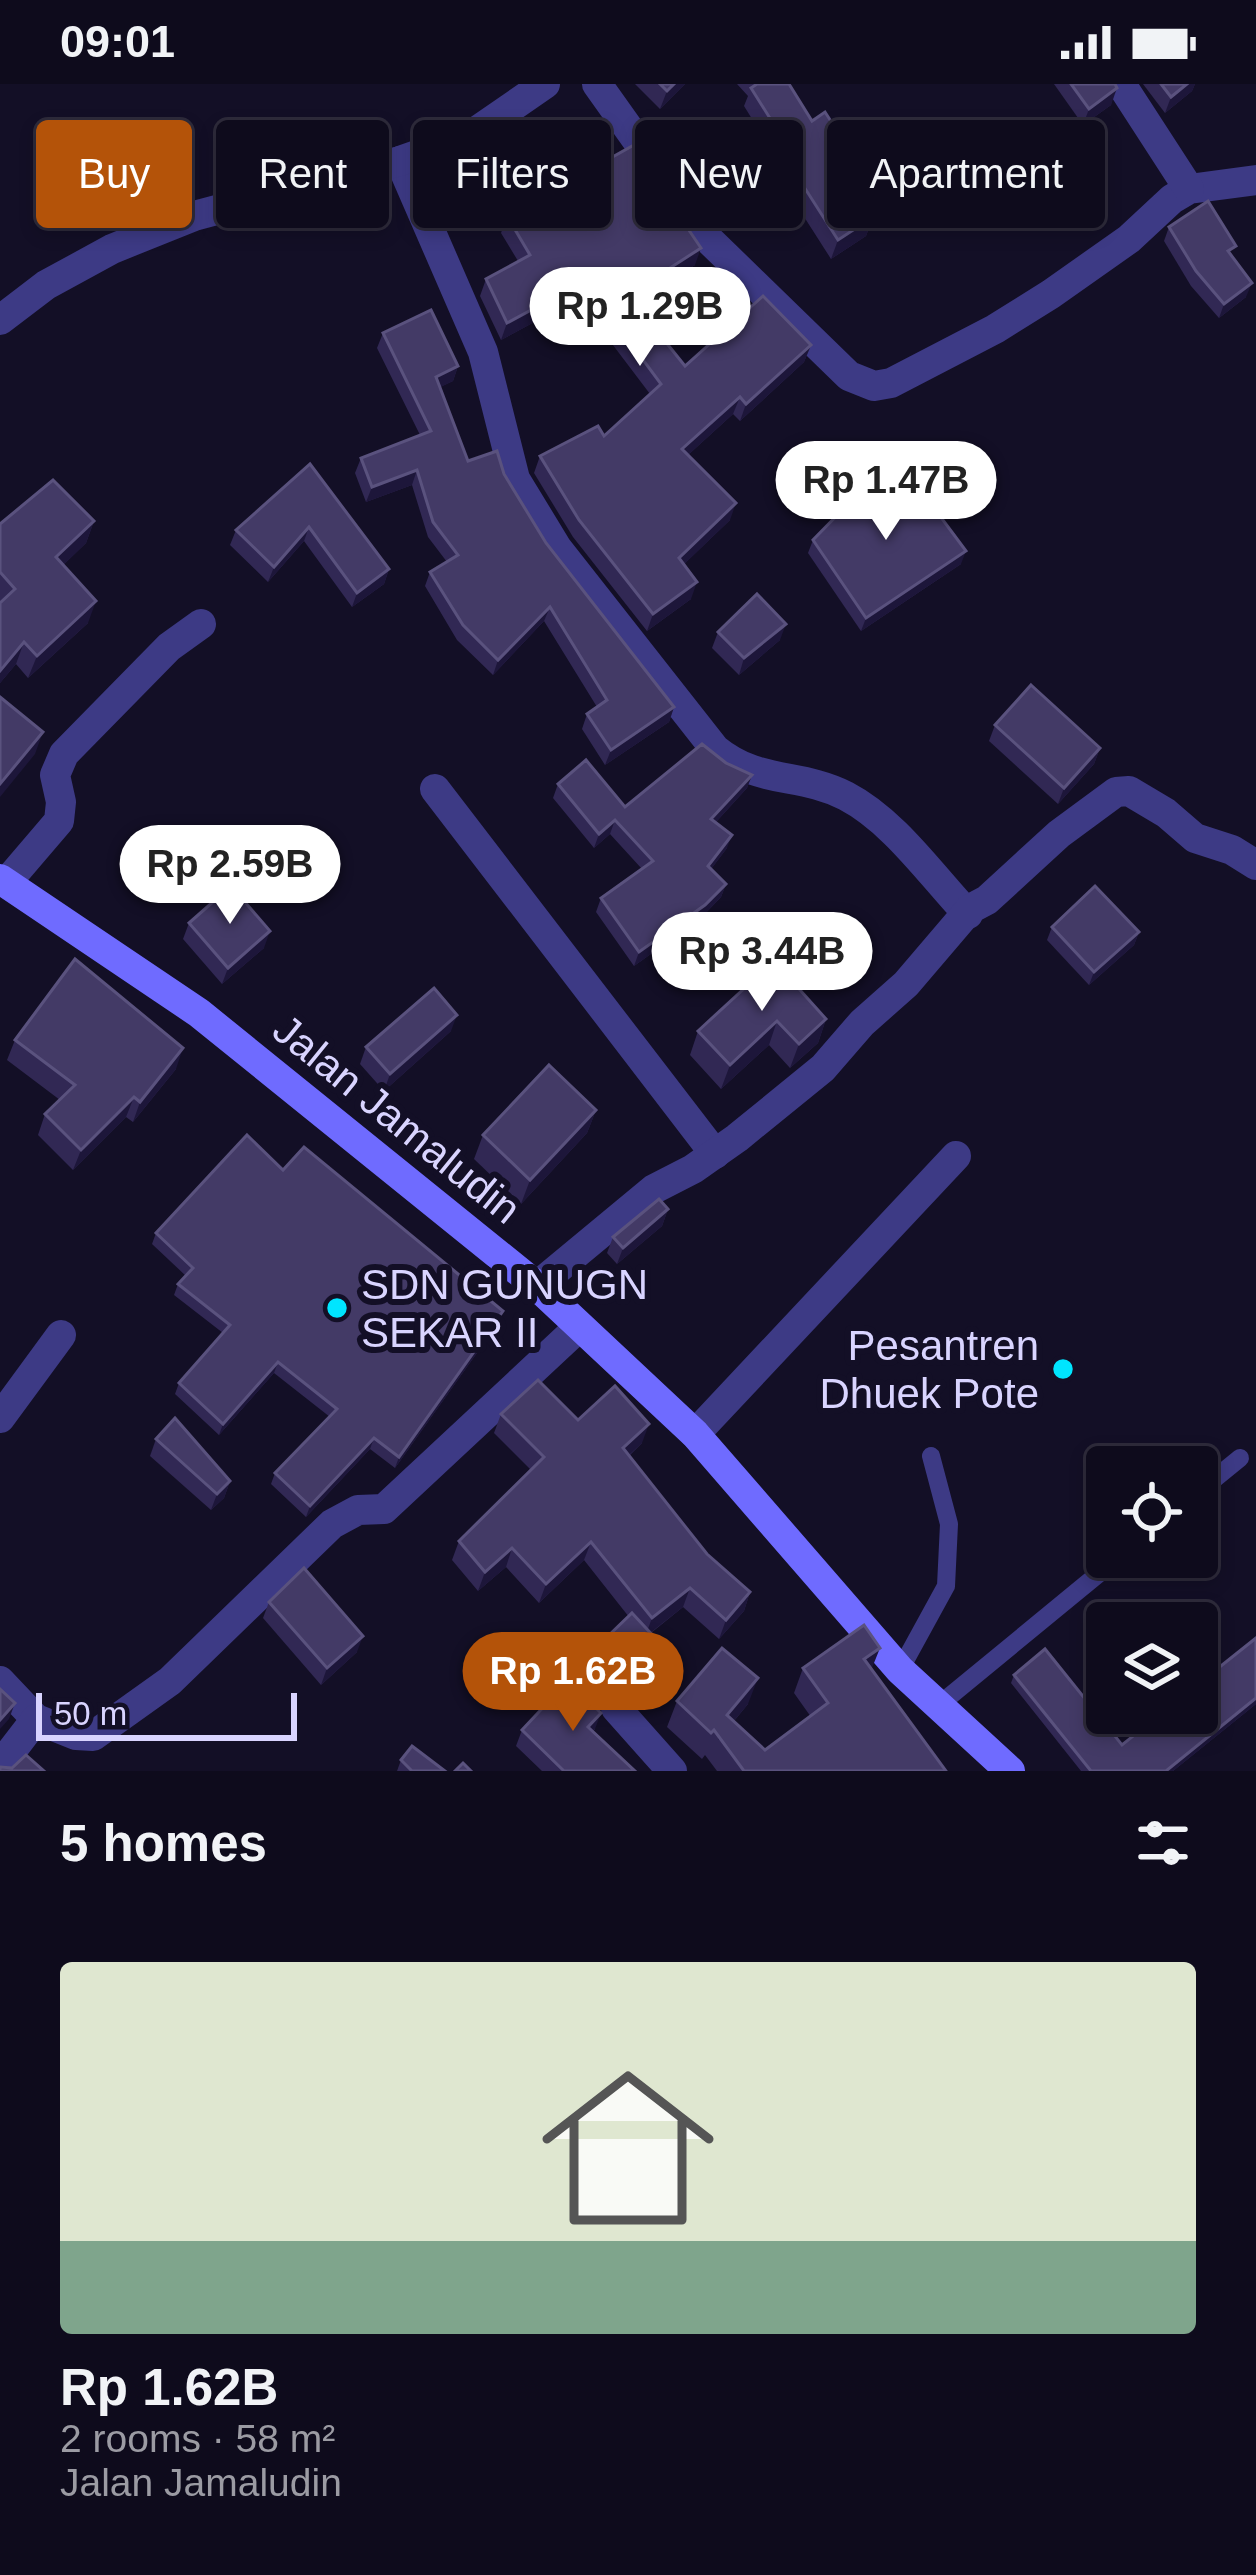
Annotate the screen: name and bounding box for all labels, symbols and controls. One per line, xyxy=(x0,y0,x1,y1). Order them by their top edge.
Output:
text: 09:01 xyxy=(60,16,175,67)
chip: Buy xyxy=(36,120,192,228)
chip: Rent xyxy=(216,120,389,228)
chip: Filters xyxy=(413,120,611,228)
chip: New xyxy=(635,120,803,228)
chip: Apartment xyxy=(827,120,1105,228)
pin: Rp 1.29B xyxy=(516,267,764,369)
text: Rp 1.29B xyxy=(557,284,723,327)
pin: Rp 1.47B xyxy=(762,441,1010,543)
text: Rp 1.47B xyxy=(803,458,969,501)
pin: Rp 2.59B xyxy=(106,825,354,927)
text: Rp 2.59B xyxy=(147,842,313,885)
pin: Rp 3.44B xyxy=(638,912,886,1014)
text: Rp 3.44B xyxy=(679,929,845,972)
street label: Jalan Jamaludin xyxy=(264,1005,530,1233)
place label: SDN GUNUGN SEKAR II xyxy=(361,1261,648,1356)
marker: SDN GUNUGN SEKAR II xyxy=(324,1295,350,1321)
place label: Pesantren Dhuek Pote xyxy=(820,1322,1039,1417)
marker: Pesantren Dhuek Pote xyxy=(1050,1356,1076,1382)
map controls xyxy=(1086,1446,1218,1734)
button: locate xyxy=(1086,1446,1218,1578)
button: layers xyxy=(1086,1602,1218,1734)
pin: Rp 1.62B xyxy=(449,1632,697,1734)
text: Rp 1.62B xyxy=(490,1649,656,1692)
scale bar xyxy=(36,1687,297,1740)
text: 50 m xyxy=(54,1695,127,1732)
icon: filters xyxy=(1130,1810,1196,1876)
text: 5 homes xyxy=(60,1815,267,1872)
icon: home xyxy=(520,2040,736,2256)
text: Rp 1.62B xyxy=(60,2359,278,2416)
text: 2 rooms · 58 m² xyxy=(60,2417,335,2460)
text: Jalan Jamaludin xyxy=(60,2461,342,2504)

